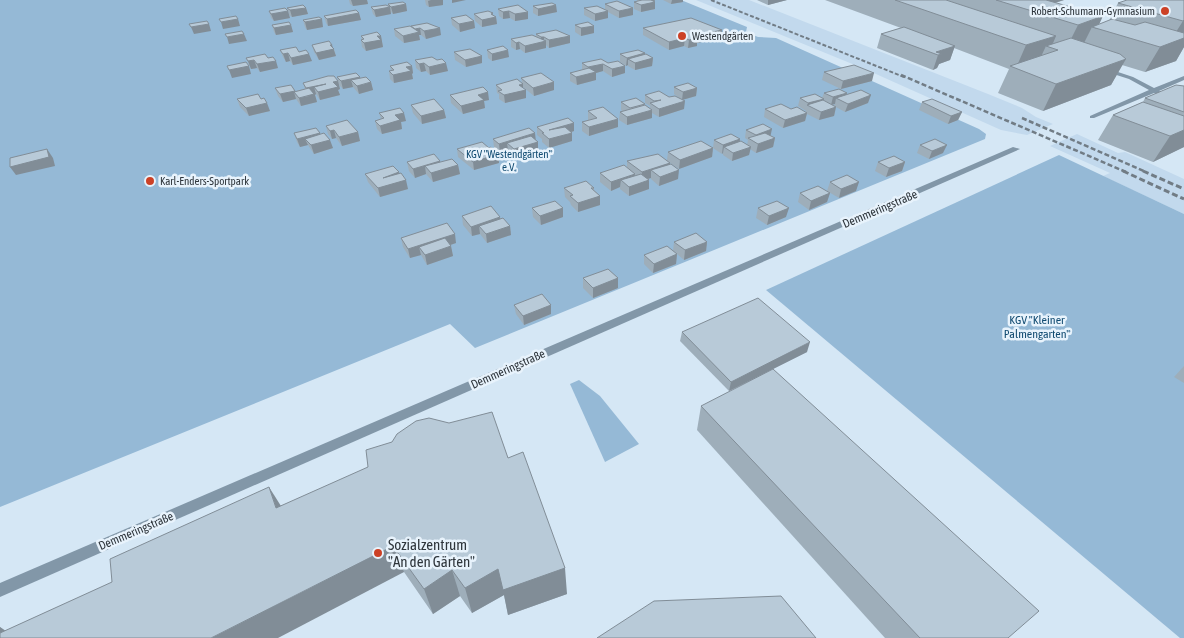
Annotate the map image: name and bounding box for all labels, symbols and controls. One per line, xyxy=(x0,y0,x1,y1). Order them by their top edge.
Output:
place label: Robert-Schumann-Gymnasium xyxy=(1031,5,1155,17)
marker: Robert-Schumann-Gymnasium xyxy=(1159,5,1171,17)
marker: Westendgärten xyxy=(676,30,688,42)
place label: Westendgärten xyxy=(692,30,753,42)
park label: KGV "Westendgärten" e.V. xyxy=(466,148,552,173)
marker: Karl-Enders-Sportpark xyxy=(144,175,156,187)
place label: Karl-Enders-Sportpark xyxy=(160,175,249,187)
street label: Demmeringstraße xyxy=(841,187,919,231)
park label: KGV "Kleiner Palmengarten" xyxy=(1004,313,1070,341)
street label: Demmeringstraße xyxy=(469,346,547,392)
street label: Demmeringstraße xyxy=(97,509,175,553)
place label: Sozialzentrum "An den Gärten" xyxy=(388,536,475,570)
marker: Sozialzentrum "An den Gärten" xyxy=(372,547,384,559)

